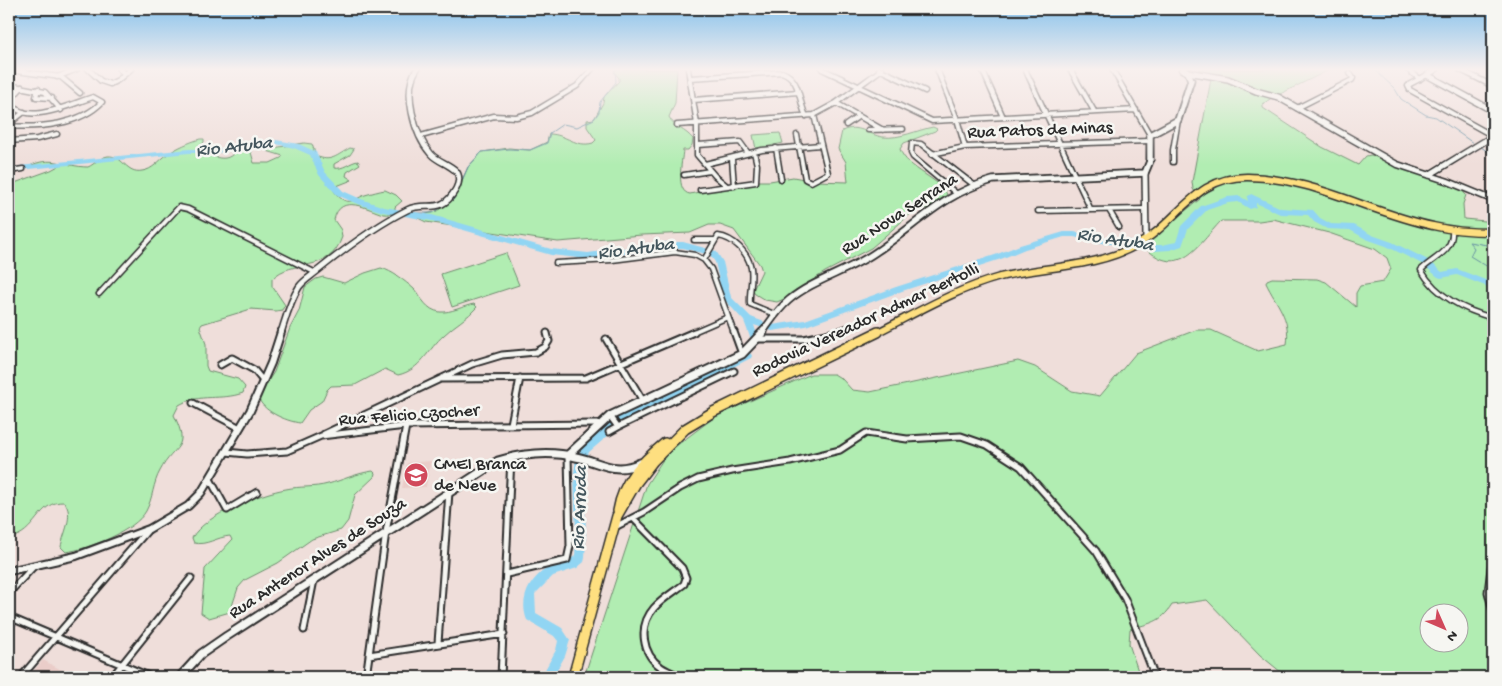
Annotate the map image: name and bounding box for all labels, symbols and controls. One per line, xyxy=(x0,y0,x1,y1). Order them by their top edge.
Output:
street label: Rua Patos de Minas xyxy=(967,118,1114,144)
water label: Rio Atuba xyxy=(195,132,275,163)
street label: Rua Nova Serrana xyxy=(838,169,963,260)
water label: Rio Atuba xyxy=(1075,224,1156,259)
water label: Rio Atuba xyxy=(596,234,677,266)
street label: Rodovia Vereador Admar Bertolli xyxy=(749,259,983,383)
street label: Rua Felicio Czocher xyxy=(338,401,481,431)
place label: CMEI Branca de Neve xyxy=(434,455,527,497)
school or university icon: CMEI Branca de Neve xyxy=(403,462,429,488)
water label: Rio Arruda xyxy=(568,464,594,550)
street label: Rua Antenor Alves de Souza xyxy=(225,493,412,624)
north arrow xyxy=(1420,604,1470,654)
text: N xyxy=(1442,626,1461,645)

